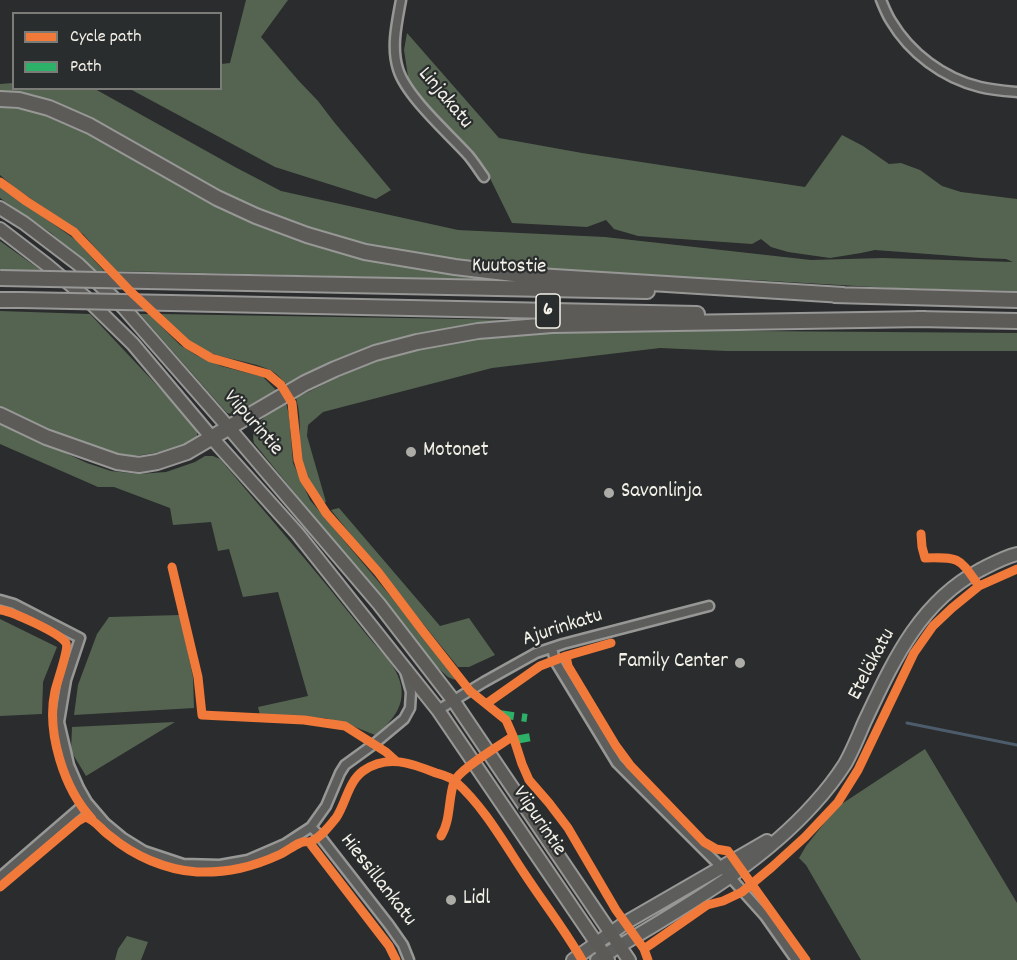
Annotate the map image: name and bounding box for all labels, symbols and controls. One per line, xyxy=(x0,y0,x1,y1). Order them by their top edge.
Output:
legend xyxy=(12,12,222,90)
text: Cycle path xyxy=(70,25,141,50)
text: Path xyxy=(70,55,102,80)
street label: Linjakatu xyxy=(411,63,477,135)
street label: Kuutostie xyxy=(472,255,546,281)
road number: 6 xyxy=(536,294,560,328)
street label: Viipurintie xyxy=(217,386,287,462)
place label: Motonet xyxy=(423,439,488,465)
marker: Motonet xyxy=(404,445,418,459)
place label: Savonlinja xyxy=(621,480,702,506)
marker: Savonlinja xyxy=(602,486,616,500)
street label: Ajurinkatu xyxy=(520,604,606,654)
street label: Eteläkatu xyxy=(844,625,902,705)
place label: Family Center xyxy=(618,650,728,676)
marker: Family Center xyxy=(733,656,747,670)
street label: Viipurintie xyxy=(506,782,570,862)
street label: Hiessillankatu xyxy=(333,830,421,932)
place label: Lidl xyxy=(463,887,490,913)
marker: Lidl xyxy=(444,893,458,907)

